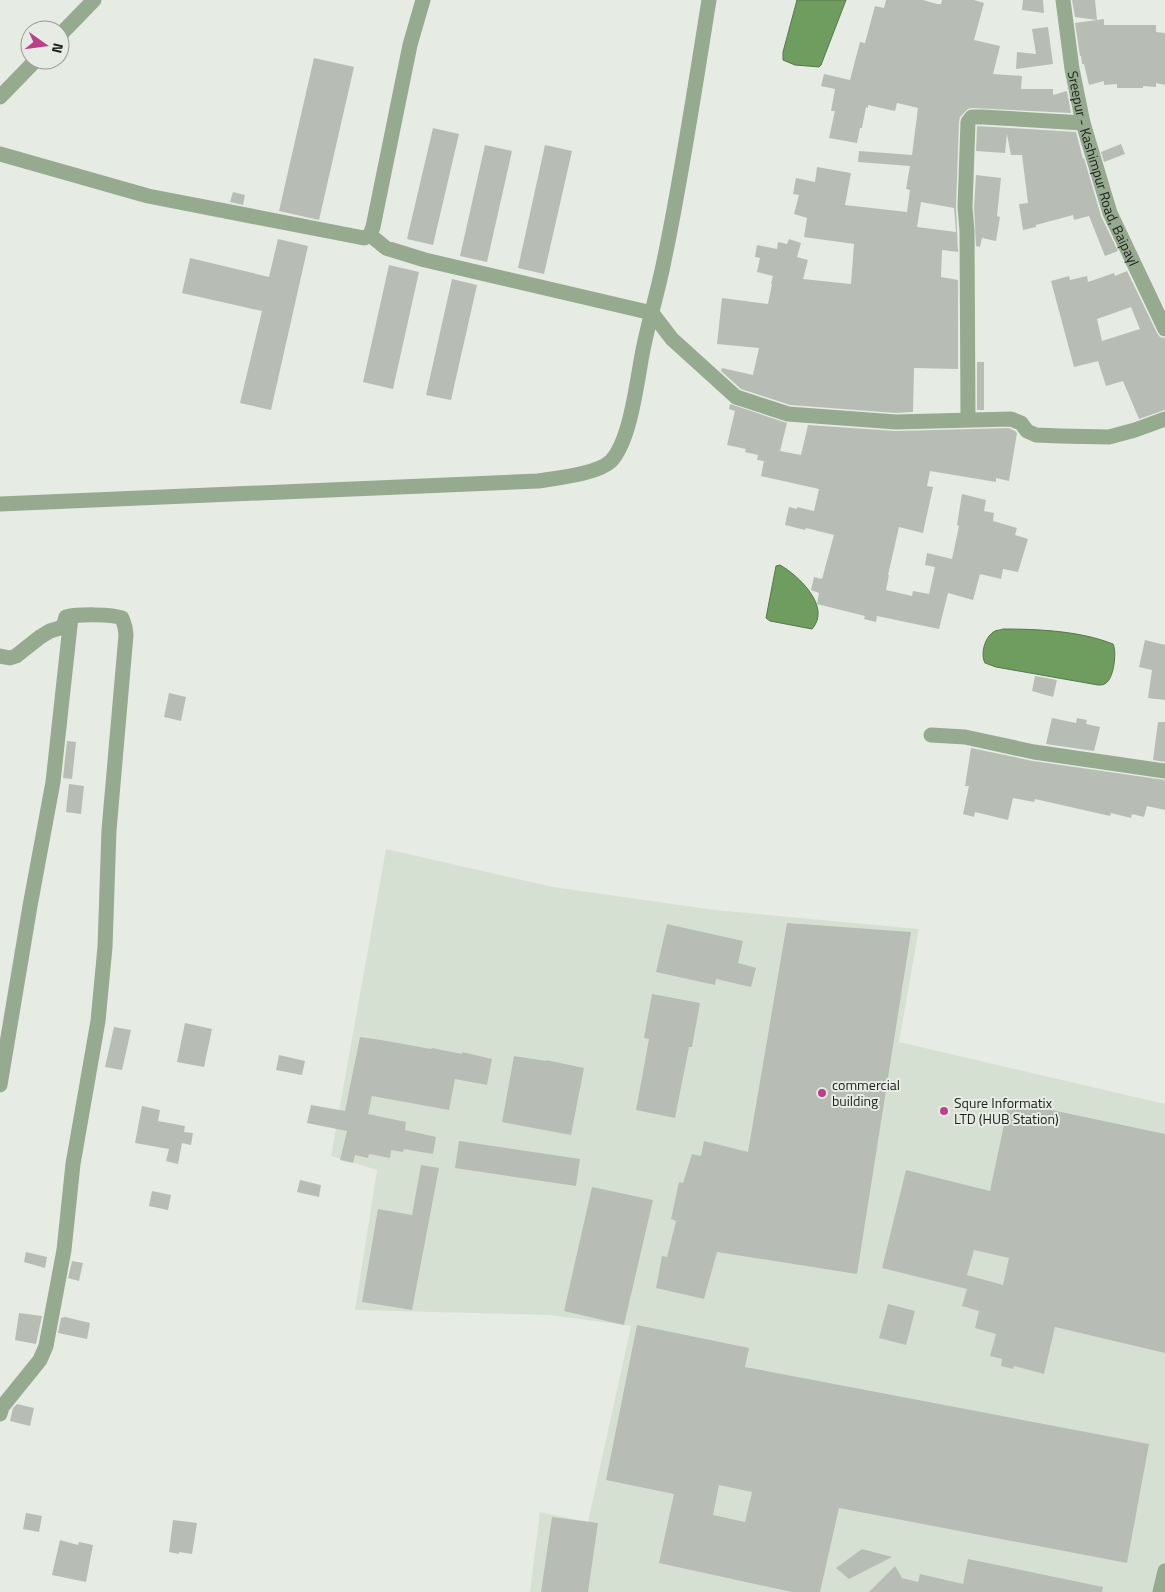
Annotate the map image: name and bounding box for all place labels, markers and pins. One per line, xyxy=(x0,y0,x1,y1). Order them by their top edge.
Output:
place label: commercial building xyxy=(832,1074,900,1111)
marker: commercial building xyxy=(816,1087,828,1099)
place label: Squre Informatix LTD (HUB Station) xyxy=(954,1092,1059,1129)
marker: Squre Informatix LTD (HUB Station) xyxy=(938,1105,950,1117)

